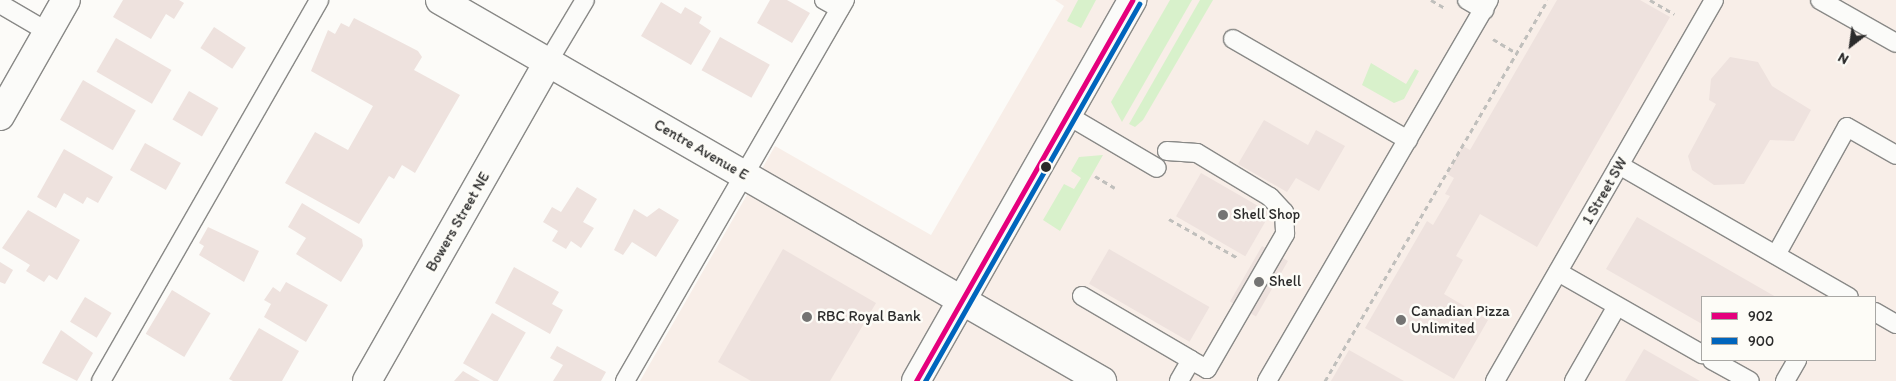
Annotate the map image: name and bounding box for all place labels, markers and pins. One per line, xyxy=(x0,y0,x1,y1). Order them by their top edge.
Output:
unlabelled marker xyxy=(1041,162,1051,172)
place label: Shell Shop xyxy=(1233,206,1300,224)
marker: Shell Shop xyxy=(1217,209,1229,221)
place label: Shell xyxy=(1269,273,1301,291)
marker: Shell xyxy=(1253,276,1265,288)
place label: Canadian Pizza Unlimited xyxy=(1411,302,1509,337)
place label: RBC Royal Bank xyxy=(817,308,921,326)
marker: RBC Royal Bank xyxy=(801,311,813,323)
marker: Canadian Pizza Unlimited xyxy=(1395,314,1407,326)

